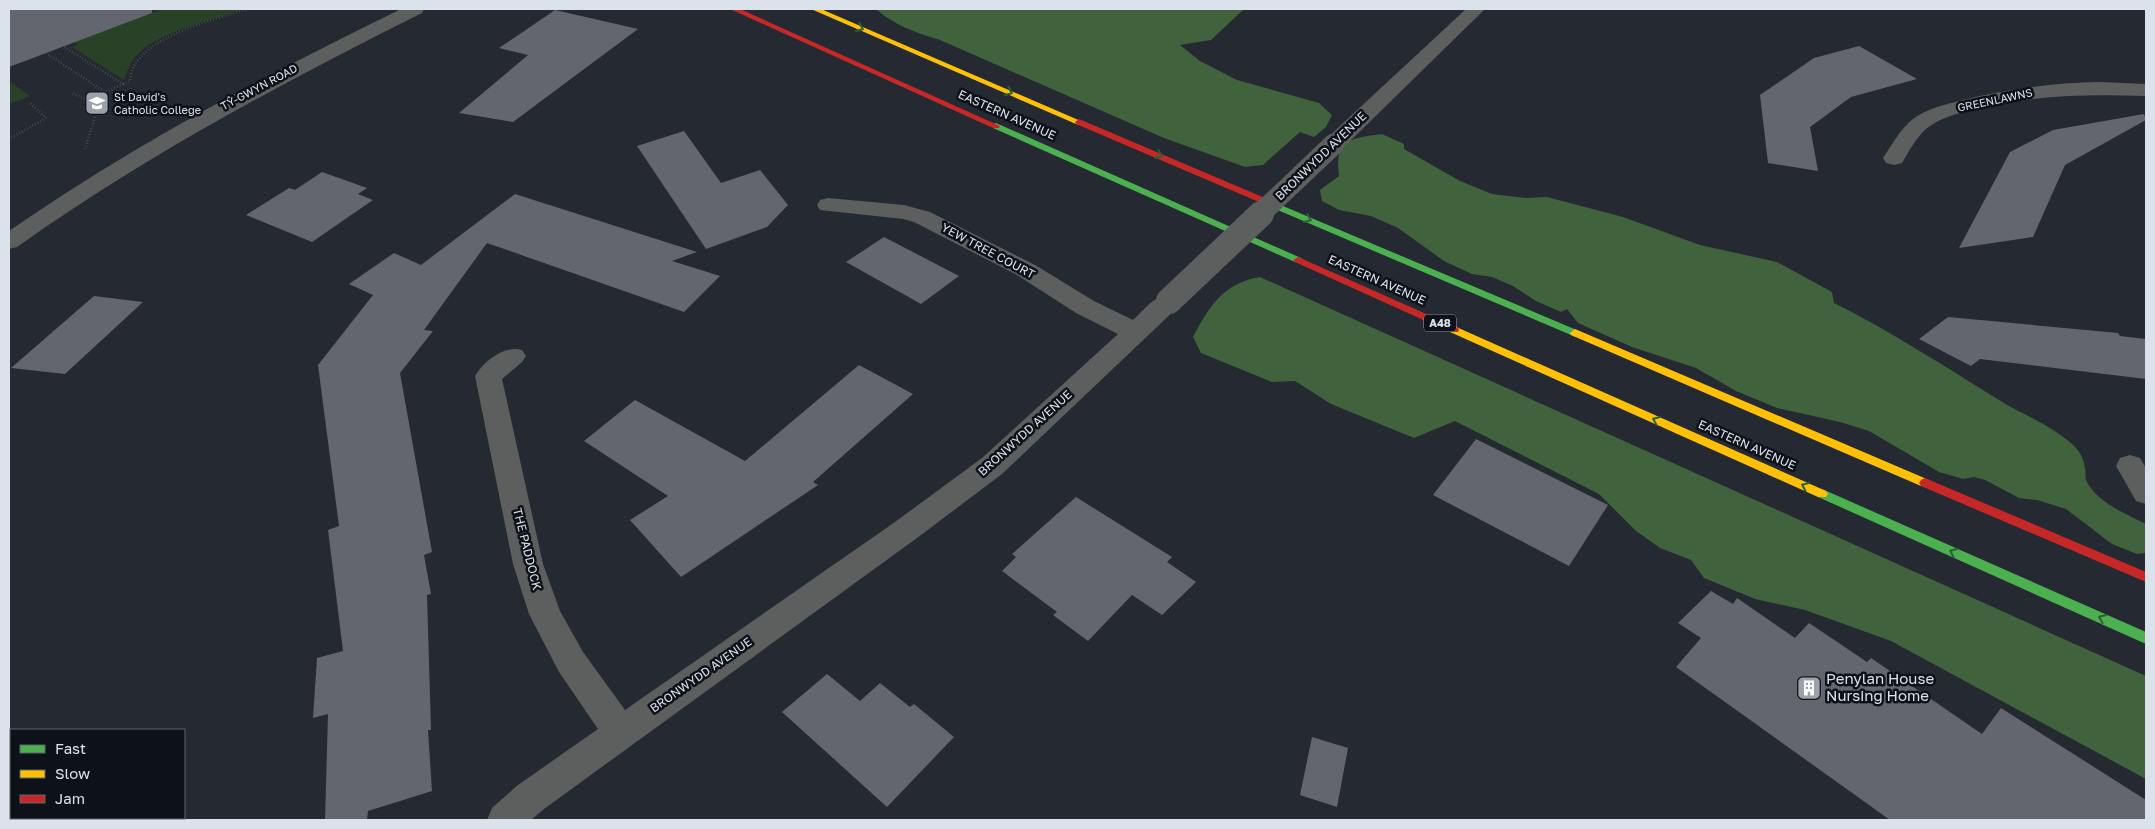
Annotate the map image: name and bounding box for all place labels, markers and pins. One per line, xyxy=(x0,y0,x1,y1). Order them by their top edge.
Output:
school or university icon: St David's Catholic College xyxy=(84,90,110,116)
place label: St David's Catholic College xyxy=(114,90,201,116)
place label: Penylan House Nursing Home xyxy=(1826,669,1934,704)
building icon: Penylan House Nursing Home xyxy=(1796,675,1822,701)

